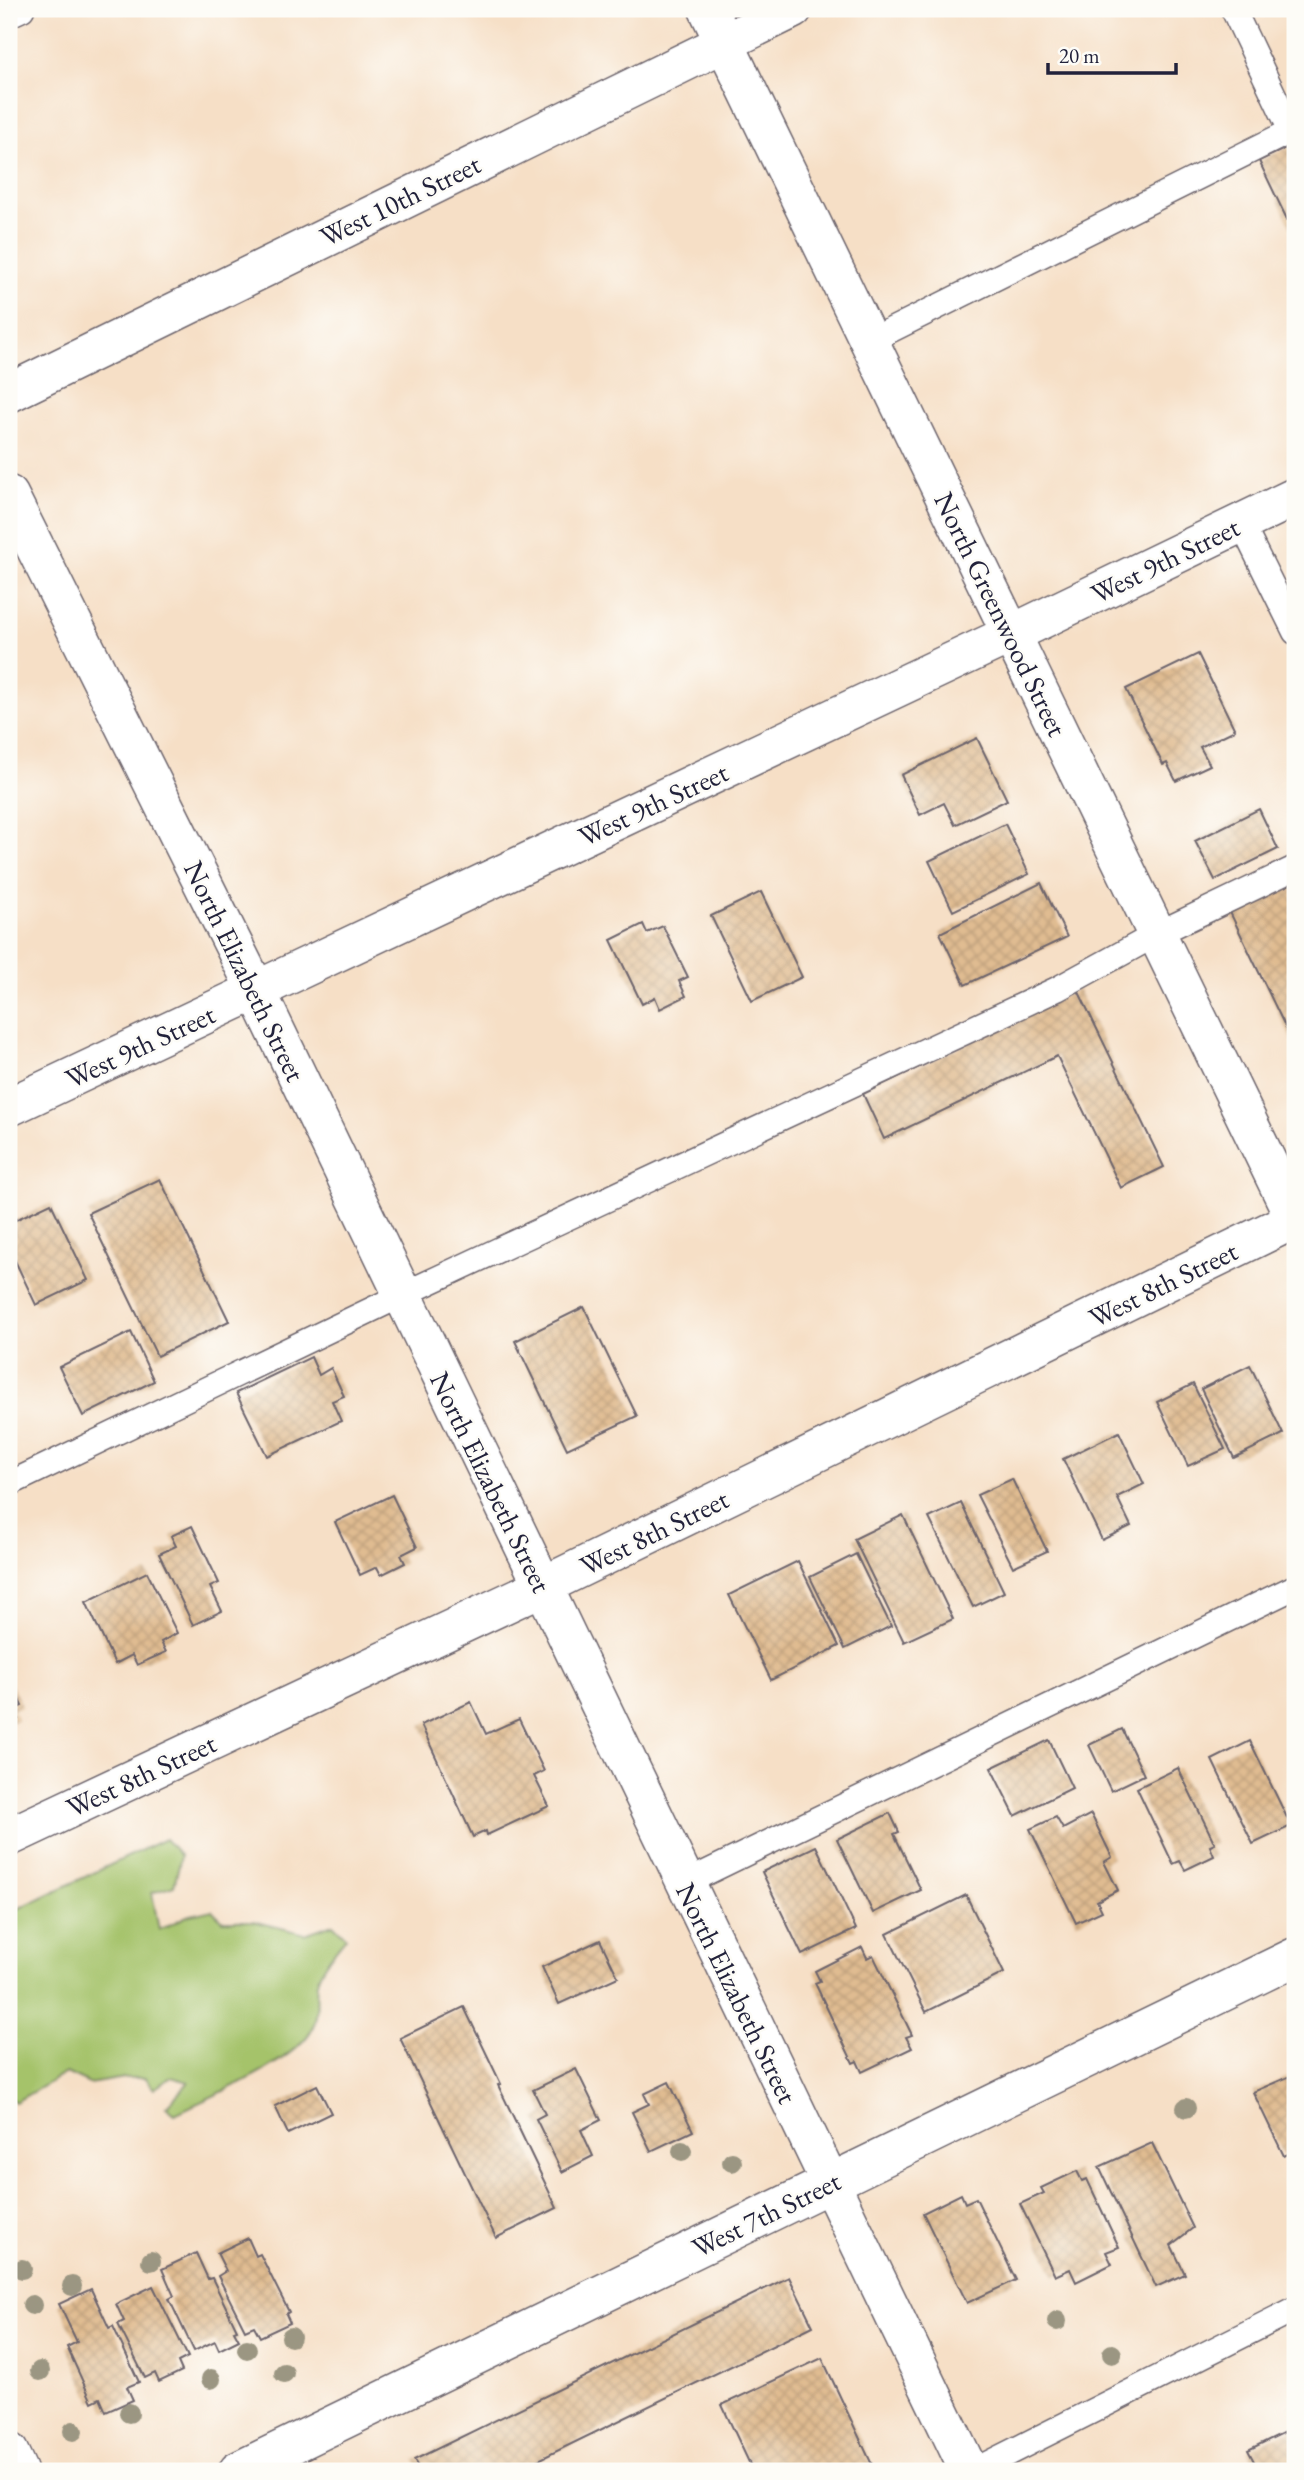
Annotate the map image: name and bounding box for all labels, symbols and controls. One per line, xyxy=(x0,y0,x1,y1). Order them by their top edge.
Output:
scale bar xyxy=(1048,32,1176,76)
text: 20 m xyxy=(1059,42,1100,69)
street label: West 10th Street xyxy=(314,146,486,254)
street label: North Greenwood Street xyxy=(926,486,1076,742)
street label: West 9th Street xyxy=(1085,508,1245,611)
street label: West 9th Street xyxy=(572,754,734,854)
street label: North Elizabeth Street xyxy=(176,855,314,1087)
street label: West 9th Street xyxy=(59,996,221,1096)
street label: West 8th Street xyxy=(1083,1232,1243,1335)
street label: North Elizabeth Street xyxy=(422,1366,560,1598)
street label: West 8th Street xyxy=(574,1480,734,1583)
street label: West 8th Street xyxy=(60,1725,222,1825)
street label: North Elizabeth Street xyxy=(668,1877,806,2109)
street label: West 7th Street xyxy=(686,2162,846,2265)

